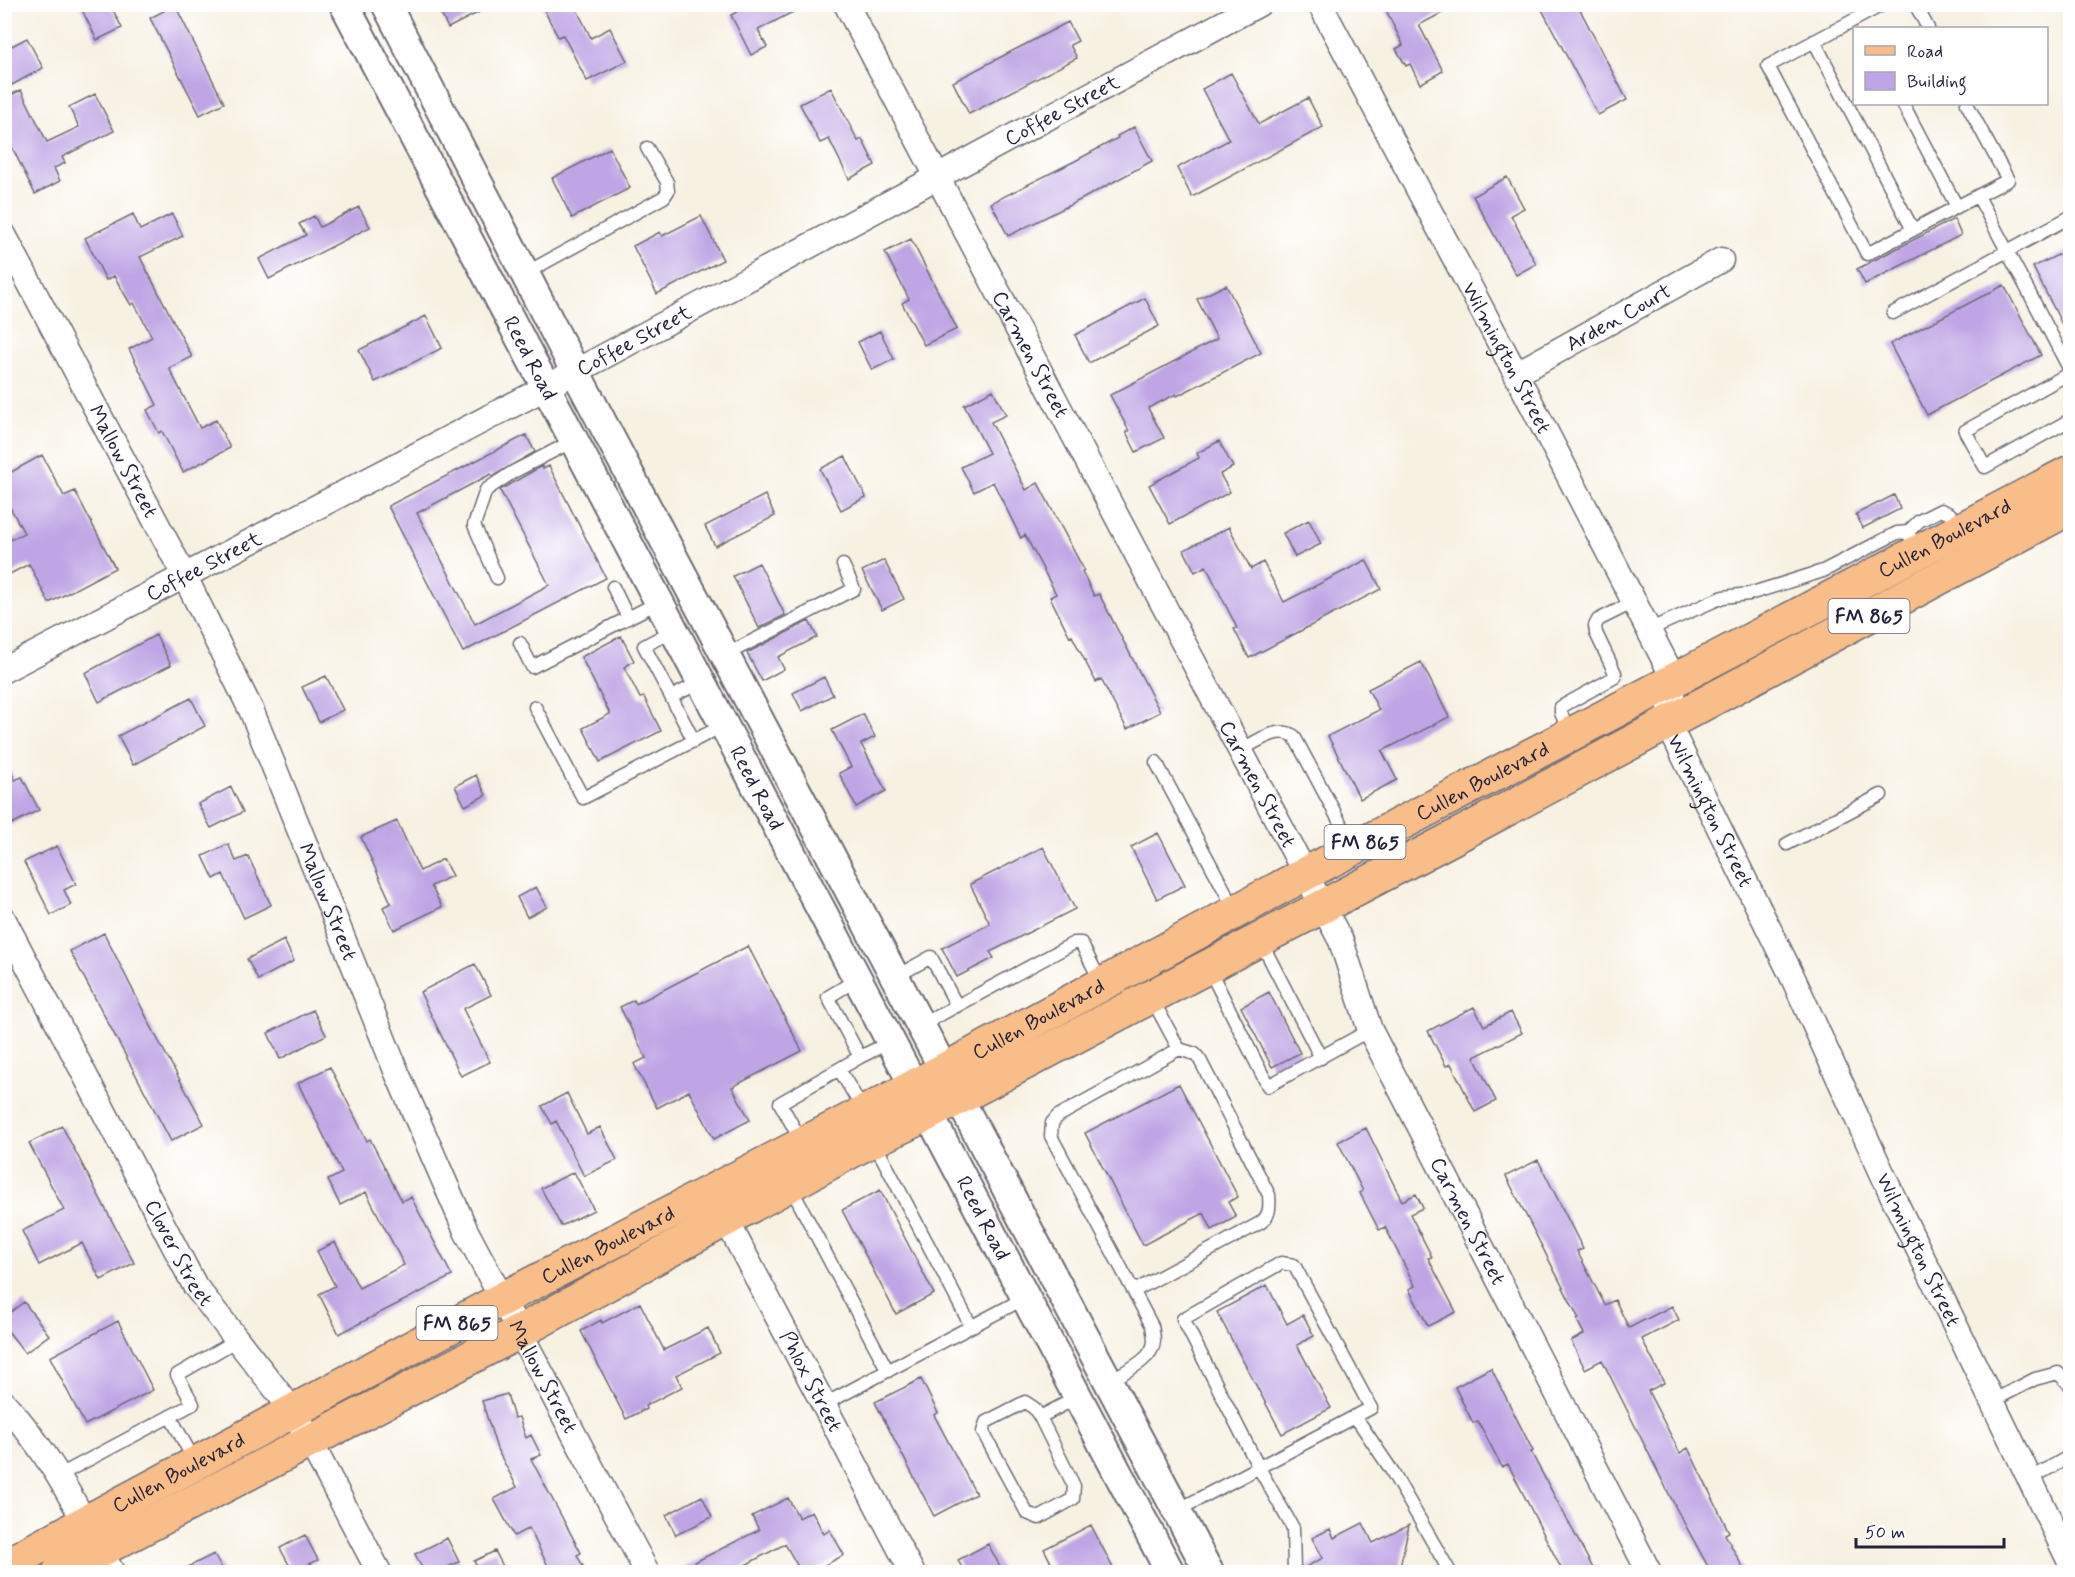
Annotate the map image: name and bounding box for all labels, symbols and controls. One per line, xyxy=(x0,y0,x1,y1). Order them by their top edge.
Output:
legend xyxy=(1853,27,2048,105)
text: Road xyxy=(1907,40,1943,64)
street label: Coffee Street xyxy=(1000,68,1125,153)
text: Building xyxy=(1907,70,1967,96)
street label: Wilmington Street xyxy=(1455,277,1557,439)
street label: Arden Court xyxy=(1561,278,1676,358)
street label: Carmen Street xyxy=(985,286,1075,423)
street label: Coffee Street xyxy=(572,298,697,383)
street label: Reed Road xyxy=(496,311,563,405)
street label: Mallow Street xyxy=(82,400,164,523)
street label: Cullen Boulevard xyxy=(1873,492,2016,585)
street label: Coffee Street xyxy=(141,525,267,609)
road number: FM 865 xyxy=(1828,599,1910,633)
street label: Carmen Street xyxy=(1212,716,1302,853)
street label: Wilmington Street xyxy=(1660,730,1759,892)
street label: Cullen Boulevard xyxy=(1411,735,1554,828)
street label: Reed Road xyxy=(722,741,790,835)
road number: FM 865 xyxy=(1324,825,1406,859)
street label: Mallow Street xyxy=(291,839,363,965)
street label: Cullen Boulevard xyxy=(967,972,1110,1067)
street label: Carmen Street xyxy=(1423,1153,1512,1290)
street label: Wilmington Street xyxy=(1869,1169,1967,1332)
street label: Reed Road xyxy=(949,1171,1016,1265)
street label: Clover Street xyxy=(137,1195,219,1313)
street label: Cullen Boulevard xyxy=(536,1199,680,1291)
road number: FM 865 xyxy=(416,1306,498,1340)
street label: Mallow Street xyxy=(501,1316,584,1439)
street label: Phlox Street xyxy=(772,1326,849,1437)
street label: Cullen Boulevard xyxy=(108,1426,250,1520)
scale bar xyxy=(1856,1511,2004,1549)
text: 50 m xyxy=(1865,1521,1905,1545)

